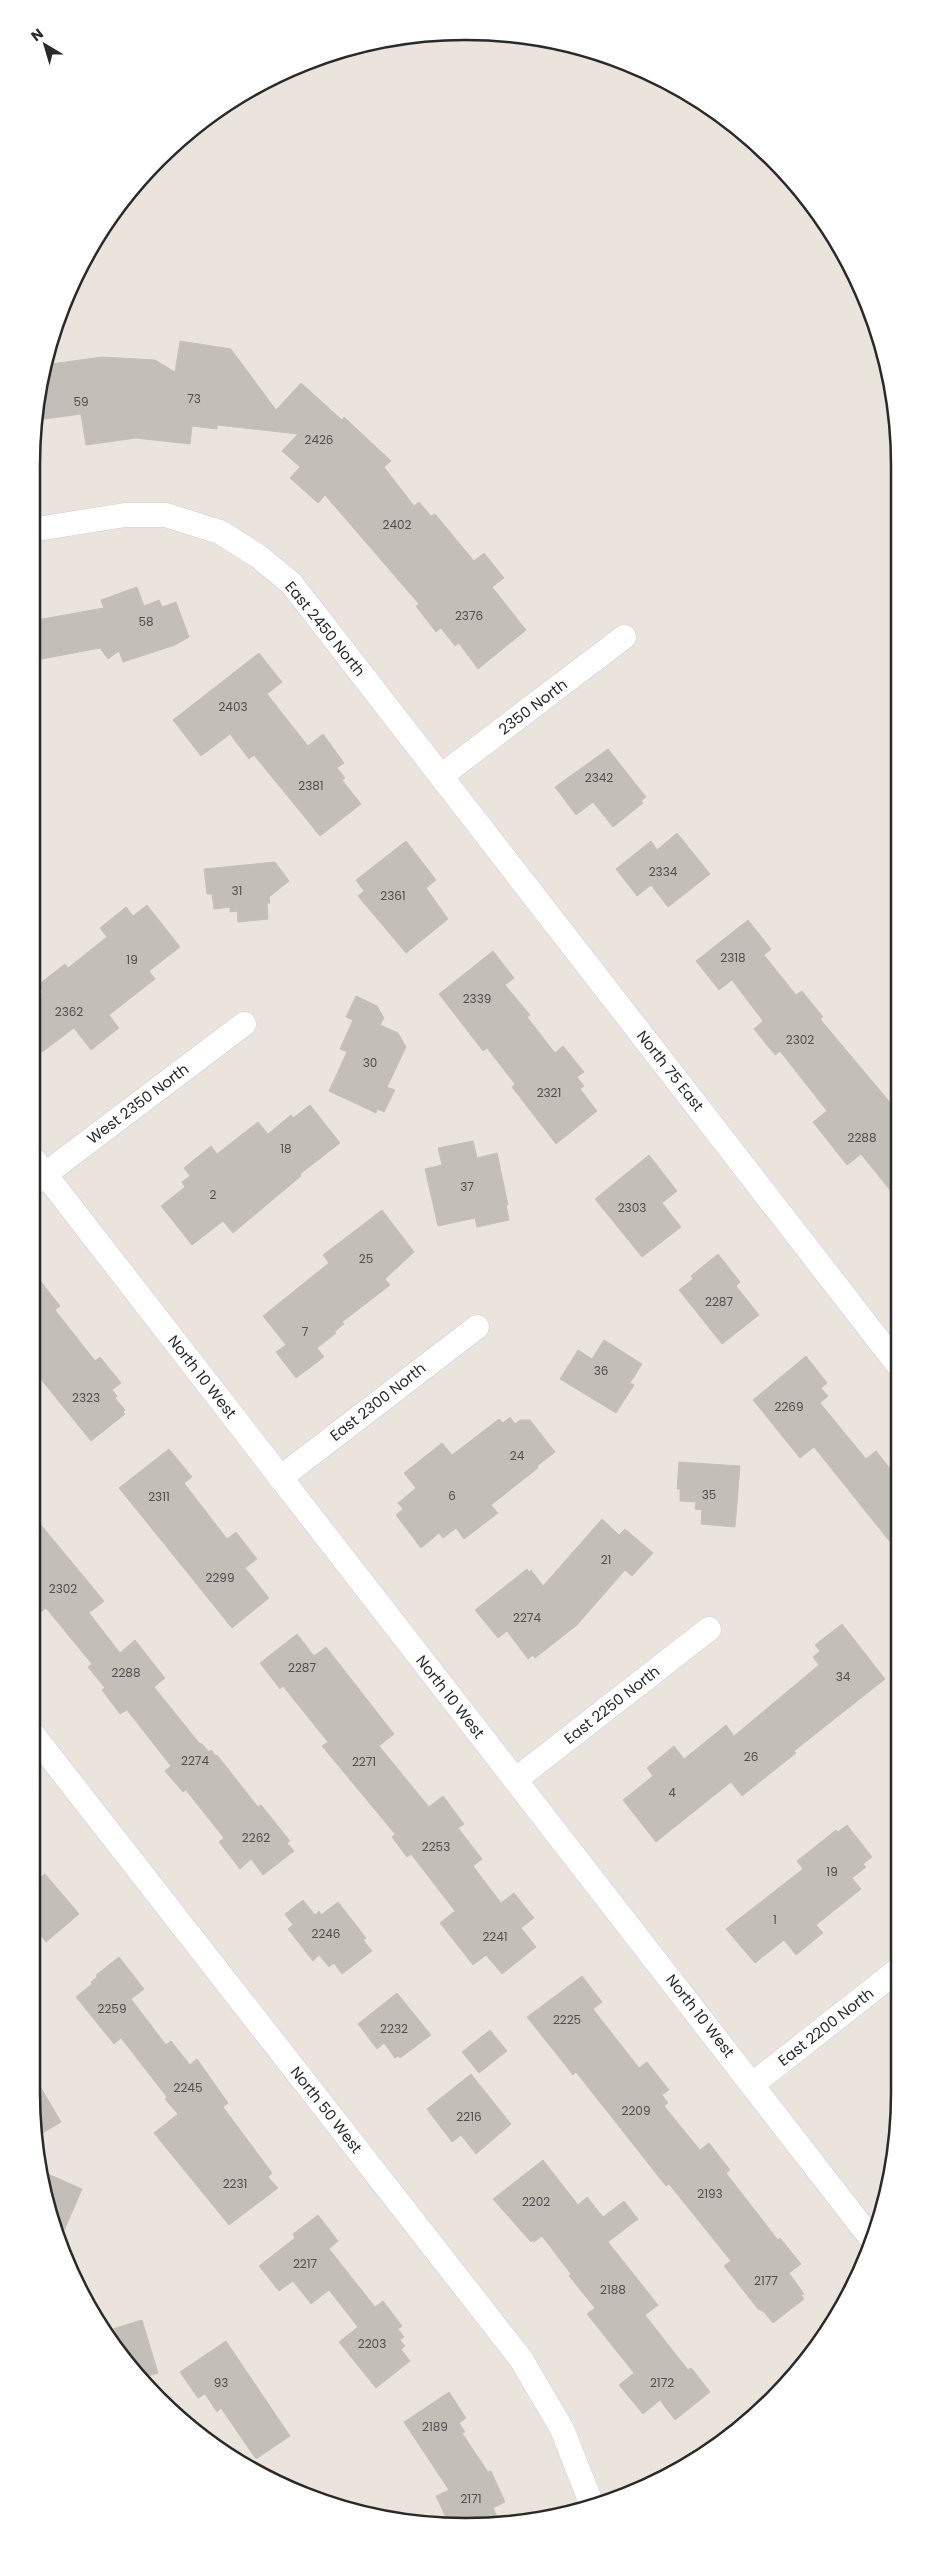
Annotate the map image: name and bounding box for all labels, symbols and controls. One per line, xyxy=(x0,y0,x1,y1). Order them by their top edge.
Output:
north arrow xyxy=(20,20,70,70)
text: N xyxy=(27,24,47,46)
house number: 73 xyxy=(187,390,201,407)
house number: 59 xyxy=(73,393,89,410)
house number: 2426 xyxy=(305,431,333,448)
house number: 2402 xyxy=(383,516,412,533)
street label: East 2450 North xyxy=(280,577,370,681)
house number: 2376 xyxy=(455,607,483,624)
house number: 58 xyxy=(138,613,154,630)
street label: 2350 North xyxy=(494,674,571,739)
house number: 2403 xyxy=(218,698,248,715)
house number: 2342 xyxy=(585,769,613,786)
house number: 2381 xyxy=(298,777,324,794)
house number: 2334 xyxy=(649,863,678,880)
house number: 31 xyxy=(232,882,242,899)
house number: 2361 xyxy=(380,887,406,904)
house number: 2318 xyxy=(720,949,746,966)
house number: 19 xyxy=(126,951,138,968)
house number: 2339 xyxy=(463,990,491,1007)
house number: 2362 xyxy=(55,1003,83,1020)
street label: North 75 East xyxy=(632,1026,709,1116)
house number: 2302 xyxy=(786,1031,814,1048)
house number: 30 xyxy=(363,1054,377,1071)
street label: West 2350 North xyxy=(83,1058,193,1149)
house number: 2321 xyxy=(537,1084,561,1101)
house number: 2288 xyxy=(848,1129,876,1146)
house number: 18 xyxy=(280,1140,292,1157)
house number: 37 xyxy=(460,1178,474,1195)
house number: 2 xyxy=(210,1186,217,1203)
house number: 2303 xyxy=(618,1199,646,1216)
house number: 25 xyxy=(359,1250,373,1267)
house number: 2287 xyxy=(705,1293,733,1310)
house number: 7 xyxy=(302,1323,309,1340)
street label: North 10 West xyxy=(163,1331,242,1423)
street label: East 2300 North xyxy=(325,1358,430,1446)
house number: 36 xyxy=(594,1362,608,1379)
house number: 2323 xyxy=(72,1389,100,1406)
house number: 2269 xyxy=(775,1398,803,1415)
house number: 24 xyxy=(510,1447,525,1464)
house number: 35 xyxy=(702,1486,716,1503)
house number: 6 xyxy=(448,1487,456,1504)
house number: 2311 xyxy=(148,1488,170,1505)
house number: 21 xyxy=(601,1551,611,1568)
house number: 2299 xyxy=(206,1569,234,1586)
house number: 2302 xyxy=(49,1580,77,1597)
house number: 2274 xyxy=(513,1609,541,1626)
street label: North 10 West xyxy=(411,1651,490,1743)
house number: 2287 xyxy=(288,1659,316,1676)
street label: East 2250 North xyxy=(560,1661,664,1749)
house number: 2288 xyxy=(112,1664,140,1681)
house number: 34 xyxy=(836,1668,851,1685)
house number: 26 xyxy=(744,1748,758,1765)
house number: 2274 xyxy=(181,1752,209,1769)
house number: 2271 xyxy=(352,1753,376,1770)
house number: 4 xyxy=(668,1784,676,1801)
house number: 2262 xyxy=(242,1829,270,1846)
house number: 2253 xyxy=(422,1838,450,1855)
house number: 19 xyxy=(826,1863,838,1880)
house number: 1 xyxy=(773,1911,777,1928)
house number: 2246 xyxy=(312,1925,340,1942)
house number: 2241 xyxy=(482,1928,508,1945)
street label: North 10 West xyxy=(661,1970,740,2062)
street label: East 2200 North xyxy=(774,1983,878,2071)
house number: 2259 xyxy=(98,2000,126,2017)
house number: 2225 xyxy=(553,2011,581,2028)
house number: 2232 xyxy=(380,2020,408,2037)
street label: North 50 West xyxy=(286,2062,367,2157)
house number: 2245 xyxy=(174,2079,202,2096)
house number: 2209 xyxy=(622,2102,650,2119)
house number: 2216 xyxy=(456,2108,482,2125)
house number: 2231 xyxy=(223,2175,247,2192)
house number: 2193 xyxy=(697,2185,723,2202)
house number: 2202 xyxy=(522,2193,550,2210)
house number: 2217 xyxy=(293,2255,318,2272)
house number: 2177 xyxy=(754,2272,778,2289)
house number: 2188 xyxy=(600,2281,626,2298)
house number: 2203 xyxy=(358,2335,386,2352)
house number: 93 xyxy=(214,2374,228,2391)
house number: 2172 xyxy=(650,2374,674,2391)
house number: 2189 xyxy=(422,2418,448,2435)
house number: 2171 xyxy=(460,2490,482,2507)

